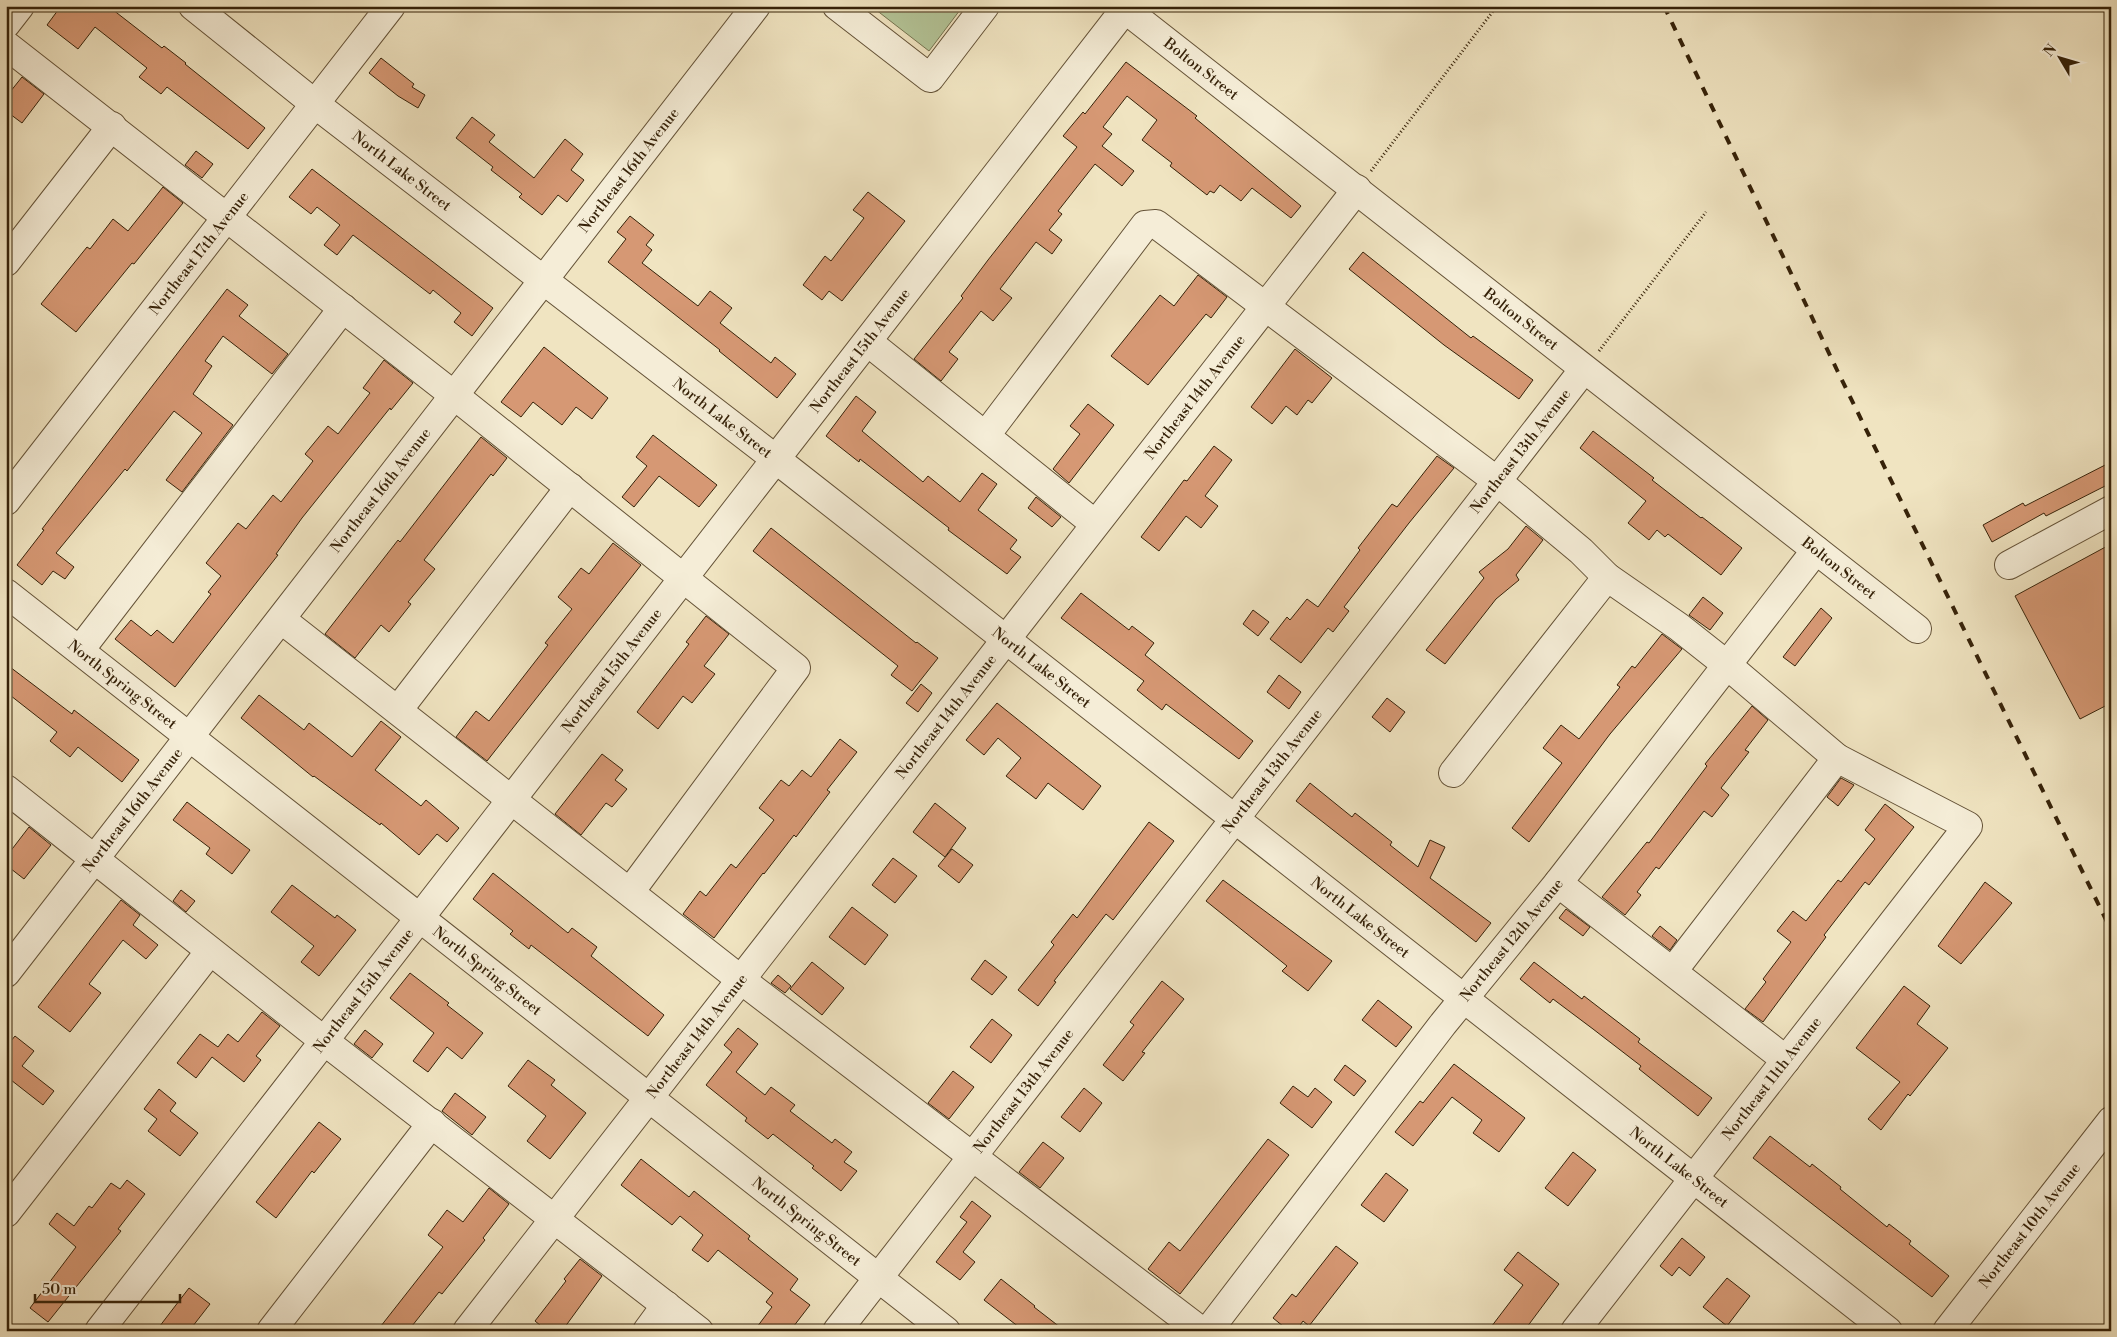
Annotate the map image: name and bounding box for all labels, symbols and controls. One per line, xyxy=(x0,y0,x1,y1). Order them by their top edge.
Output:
north arrow xyxy=(2034,32,2084,82)
street label: Bolton Street xyxy=(1159,33,1243,104)
text: N xyxy=(2040,41,2061,61)
street label: Northeast 16th Avenue xyxy=(574,104,683,236)
street label: North Lake Street xyxy=(348,127,456,216)
street label: Northeast 17th Avenue xyxy=(145,188,253,319)
street label: Bolton Street xyxy=(1479,283,1563,355)
street label: Northeast 15th Avenue xyxy=(806,284,914,417)
street label: Northeast 14th Avenue xyxy=(1140,331,1249,463)
street label: North Lake Street xyxy=(669,374,777,463)
street label: Northeast 13th Avenue xyxy=(1466,385,1575,517)
street label: Northeast 16th Avenue xyxy=(326,424,435,557)
street label: Bolton Street xyxy=(1797,532,1881,604)
street label: Northeast 15th Avenue xyxy=(557,604,666,737)
street label: North Lake Street xyxy=(988,623,1095,713)
street label: North Spring Street xyxy=(64,636,181,734)
street label: Northeast 14th Avenue xyxy=(891,650,1000,783)
street label: Northeast 13th Avenue xyxy=(1217,705,1326,837)
street label: Northeast 16th Avenue xyxy=(78,744,187,877)
street label: North Lake Street xyxy=(1307,873,1414,962)
street label: Northeast 12th Avenue xyxy=(1456,875,1567,1005)
street label: North Spring Street xyxy=(429,922,546,1020)
street label: Northeast 15th Avenue xyxy=(309,924,418,1057)
street label: Northeast 14th Avenue xyxy=(642,970,751,1102)
street label: Northeast 11th Avenue xyxy=(1718,1013,1826,1144)
street label: Northeast 13th Avenue xyxy=(969,1025,1078,1157)
street label: North Lake Street xyxy=(1626,1123,1733,1212)
street label: Northeast 10th Avenue xyxy=(1975,1159,2084,1292)
street label: North Spring Street xyxy=(748,1173,866,1271)
scale bar xyxy=(35,1272,180,1304)
text: 50 m xyxy=(42,1280,76,1299)

